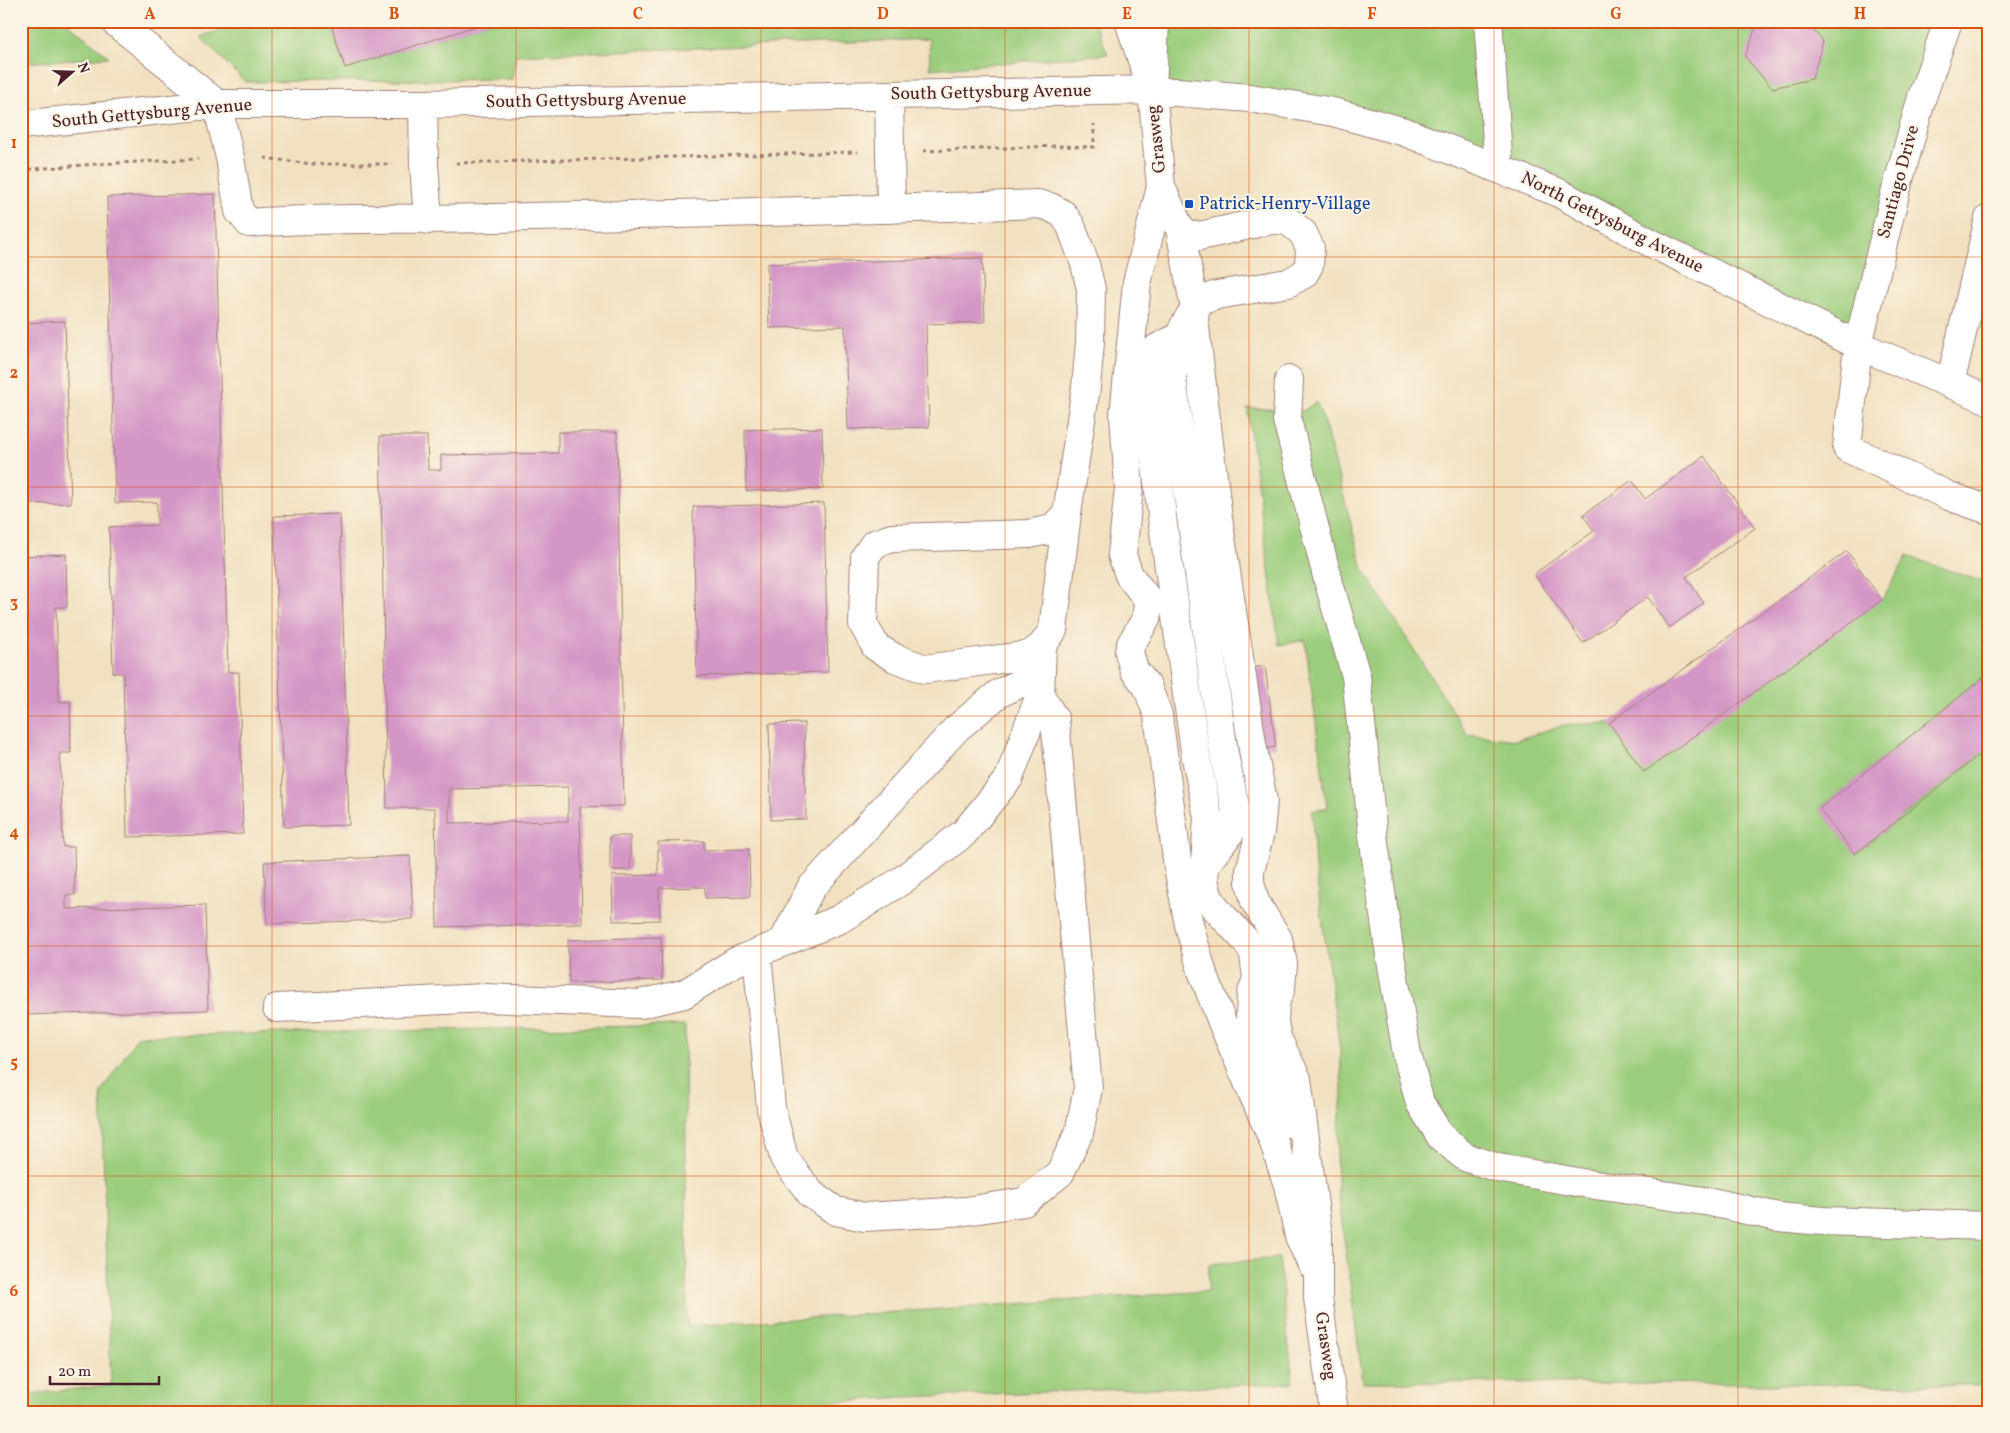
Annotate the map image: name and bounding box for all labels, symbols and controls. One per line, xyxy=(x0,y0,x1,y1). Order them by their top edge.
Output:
text: A xyxy=(144,4,156,26)
text: B xyxy=(389,4,400,26)
text: C xyxy=(633,4,643,26)
text: D xyxy=(877,4,889,26)
text: E xyxy=(1122,4,1132,26)
text: F xyxy=(1367,4,1377,26)
text: G xyxy=(1610,4,1622,26)
text: H xyxy=(1854,4,1866,26)
north arrow xyxy=(48,48,98,98)
text: N xyxy=(72,60,93,76)
street label: South Gettysburg Avenue xyxy=(890,79,1092,107)
street label: South Gettysburg Avenue xyxy=(485,87,687,115)
street label: South Gettysburg Avenue xyxy=(51,93,253,135)
street label: Grasweg xyxy=(1141,104,1173,174)
street label: Santiago Drive xyxy=(1872,122,1926,242)
text: 1 xyxy=(11,133,17,155)
street label: North Gettysburg Avenue xyxy=(1516,166,1708,280)
place label: Patrick-Henry-Village xyxy=(1199,192,1371,217)
marker: Patrick-Henry-Village xyxy=(1183,198,1195,210)
text: 2 xyxy=(10,363,18,385)
text: 3 xyxy=(10,592,18,614)
text: 4 xyxy=(9,822,19,844)
text: 5 xyxy=(10,1052,18,1074)
text: 6 xyxy=(10,1281,19,1303)
street label: Grasweg xyxy=(1308,1310,1342,1382)
scale bar xyxy=(50,1353,159,1385)
text: 20 m xyxy=(58,1362,91,1383)

